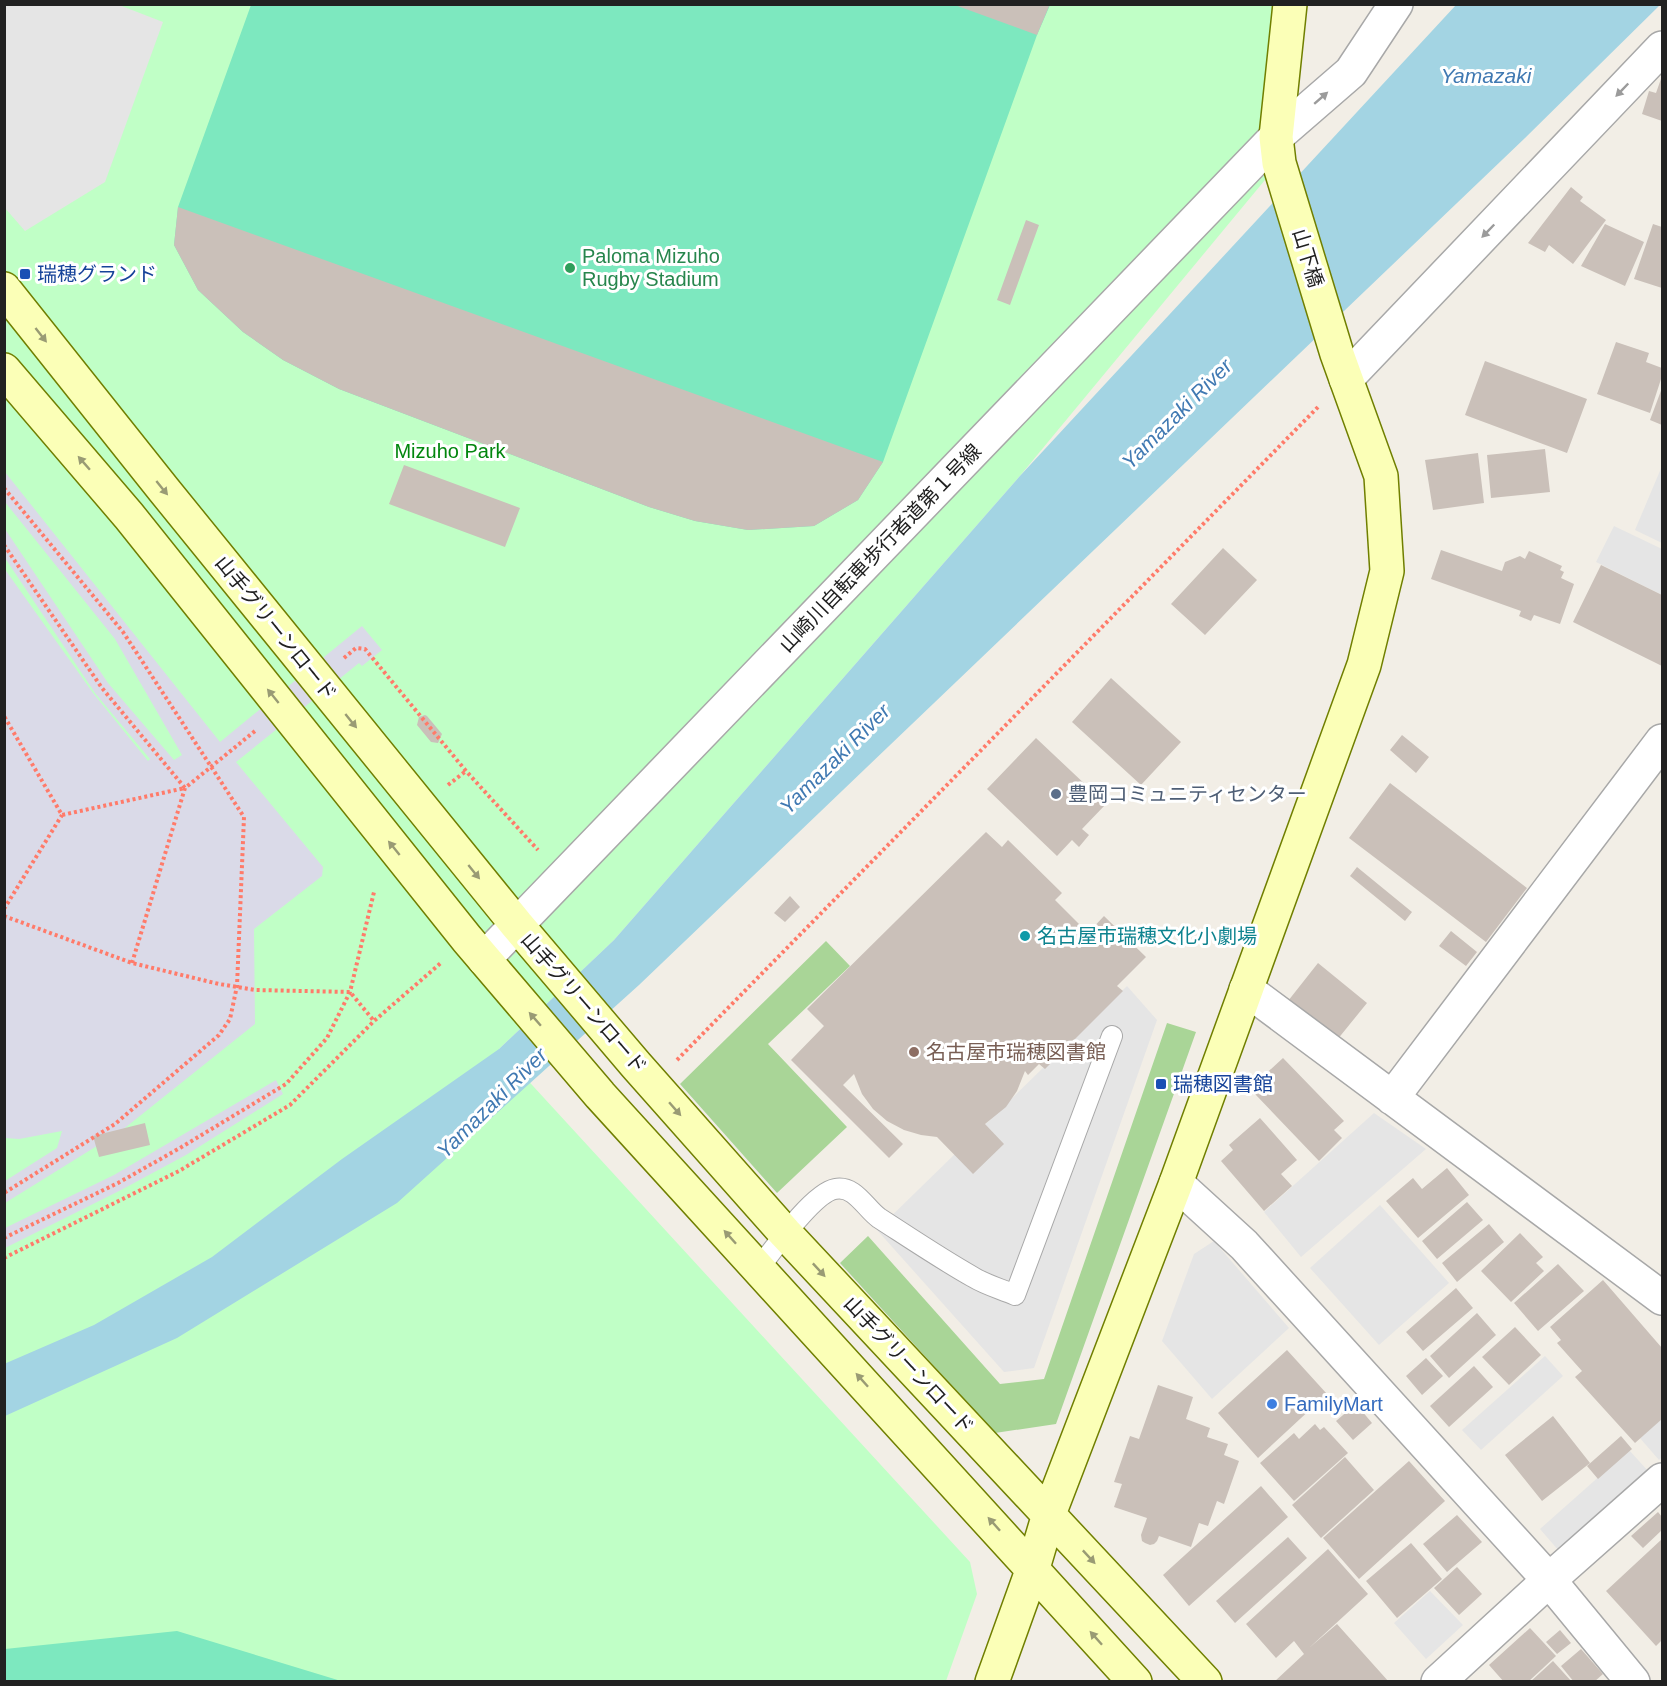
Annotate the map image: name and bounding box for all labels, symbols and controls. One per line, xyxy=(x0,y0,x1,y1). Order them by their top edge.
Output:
water label: Yamazaki xyxy=(1441,64,1533,87)
one-way arrow xyxy=(1616,82,1629,97)
one-way arrow xyxy=(1313,91,1328,105)
one-way arrow xyxy=(1481,224,1495,238)
street label: 山下橋 xyxy=(1289,226,1327,290)
place label: Paloma Mizuho Rugby Stadium xyxy=(582,245,720,290)
marker: Paloma Mizuho Rugby Stadium xyxy=(563,261,577,275)
place label: 瑞穂グランド xyxy=(37,263,157,285)
marker: 瑞穂グランド xyxy=(18,267,32,281)
one-way arrow xyxy=(34,327,47,343)
water label: Yamazaki River xyxy=(1117,353,1237,473)
park label: Mizuho Park xyxy=(394,440,507,462)
street label: 山崎川自転車歩行者道第１号線 xyxy=(775,440,985,656)
one-way arrow xyxy=(78,456,91,471)
one-way arrow xyxy=(156,480,169,496)
street label: 山手グリーンロード xyxy=(211,552,341,704)
one-way arrow xyxy=(266,688,279,704)
water label: Yamazaki River xyxy=(775,698,895,818)
one-way arrow xyxy=(345,713,358,729)
place label: 豊岡コミュニティセンター xyxy=(1068,783,1307,805)
marker: 豊岡コミュニティセンター xyxy=(1049,787,1063,801)
one-way arrow xyxy=(388,840,401,856)
one-way arrow xyxy=(468,864,481,880)
place label: 名古屋市瑞穂文化小劇場 xyxy=(1037,925,1257,947)
street label: 山手グリーンロード xyxy=(517,928,651,1078)
marker: 名古屋市瑞穂文化小劇場 xyxy=(1018,929,1032,943)
one-way arrow xyxy=(528,1011,542,1026)
place label: 名古屋市瑞穂図書館 xyxy=(926,1041,1106,1063)
water label: Yamazaki River xyxy=(432,1042,552,1162)
marker: 名古屋市瑞穂図書館 xyxy=(907,1045,921,1059)
place label: 瑞穂図書館 xyxy=(1173,1073,1273,1095)
marker: 瑞穂図書館 xyxy=(1154,1077,1168,1091)
one-way arrow xyxy=(668,1101,681,1116)
one-way arrow xyxy=(724,1230,738,1244)
one-way arrow xyxy=(812,1262,826,1277)
street label: 山手グリーンロード xyxy=(840,1292,978,1438)
one-way arrow xyxy=(855,1373,869,1388)
place label: FamilyMart xyxy=(1284,1393,1383,1415)
marker: FamilyMart xyxy=(1265,1397,1279,1411)
one-way arrow xyxy=(987,1518,1001,1532)
one-way arrow xyxy=(1082,1549,1095,1564)
one-way arrow xyxy=(1090,1631,1103,1646)

